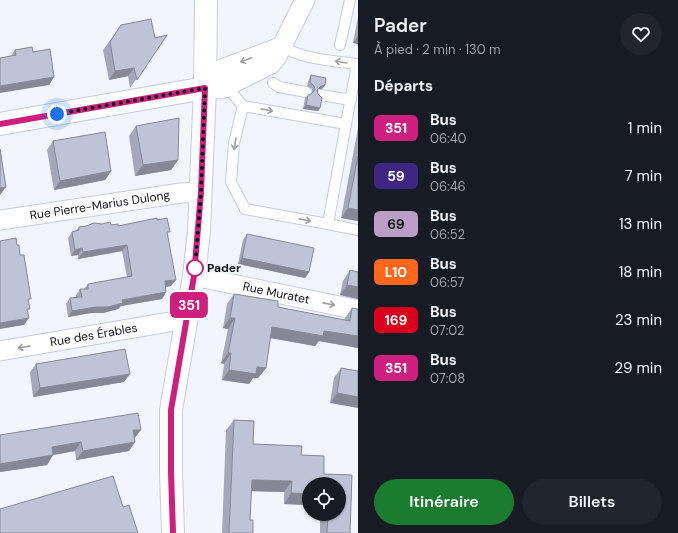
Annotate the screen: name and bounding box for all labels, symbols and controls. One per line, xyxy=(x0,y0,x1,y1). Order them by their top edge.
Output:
text: Pader xyxy=(374,13,427,38)
button: heart xyxy=(620,13,662,55)
text: À pied · 2 min · 130 m xyxy=(374,41,501,58)
one-way arrow xyxy=(241,56,253,64)
one-way arrow xyxy=(335,57,348,65)
text: Départs xyxy=(374,76,433,96)
your location xyxy=(47,104,67,124)
one-way arrow xyxy=(260,106,273,114)
text: Bus xyxy=(430,110,457,130)
text: 1 min xyxy=(628,118,662,138)
text: 351 xyxy=(385,119,407,137)
text: 06:40 xyxy=(430,130,466,147)
one-way arrow xyxy=(231,137,239,150)
text: Bus xyxy=(430,158,457,178)
text: 7 min xyxy=(624,166,662,186)
text: 59 xyxy=(387,167,405,185)
text: 06:46 xyxy=(430,178,466,195)
street label: Rue Pierre-Marius Dulong xyxy=(29,187,171,223)
text: Bus xyxy=(430,206,457,226)
text: 13 min xyxy=(619,214,662,234)
text: 69 xyxy=(387,215,405,233)
one-way arrow xyxy=(298,216,311,224)
text: 06:52 xyxy=(430,226,465,243)
text: Bus xyxy=(430,254,457,274)
marker: Pader xyxy=(186,259,204,277)
place label: Pader xyxy=(207,260,241,276)
text: 18 min xyxy=(619,262,662,282)
text: L10 xyxy=(385,263,407,281)
text: 06:57 xyxy=(430,274,464,291)
street label: Rue Muratet xyxy=(241,278,311,308)
line badge: 351 xyxy=(166,292,212,318)
text: 351 xyxy=(178,296,200,314)
one-way arrow xyxy=(322,300,335,308)
text: Bus xyxy=(430,302,457,322)
text: 23 min xyxy=(615,310,662,330)
text: 169 xyxy=(385,311,407,329)
street label: Rue des Érables xyxy=(49,320,139,350)
text: 07:02 xyxy=(430,322,465,339)
one-way arrow xyxy=(18,343,31,351)
text: Bus xyxy=(430,350,457,370)
text: 29 min xyxy=(615,358,662,378)
text: 351 xyxy=(385,359,407,377)
text: 07:08 xyxy=(430,370,465,387)
map controls xyxy=(302,477,346,521)
button: locate xyxy=(302,477,346,521)
button: Itinéraire xyxy=(374,479,514,525)
button: Billets xyxy=(522,479,662,525)

